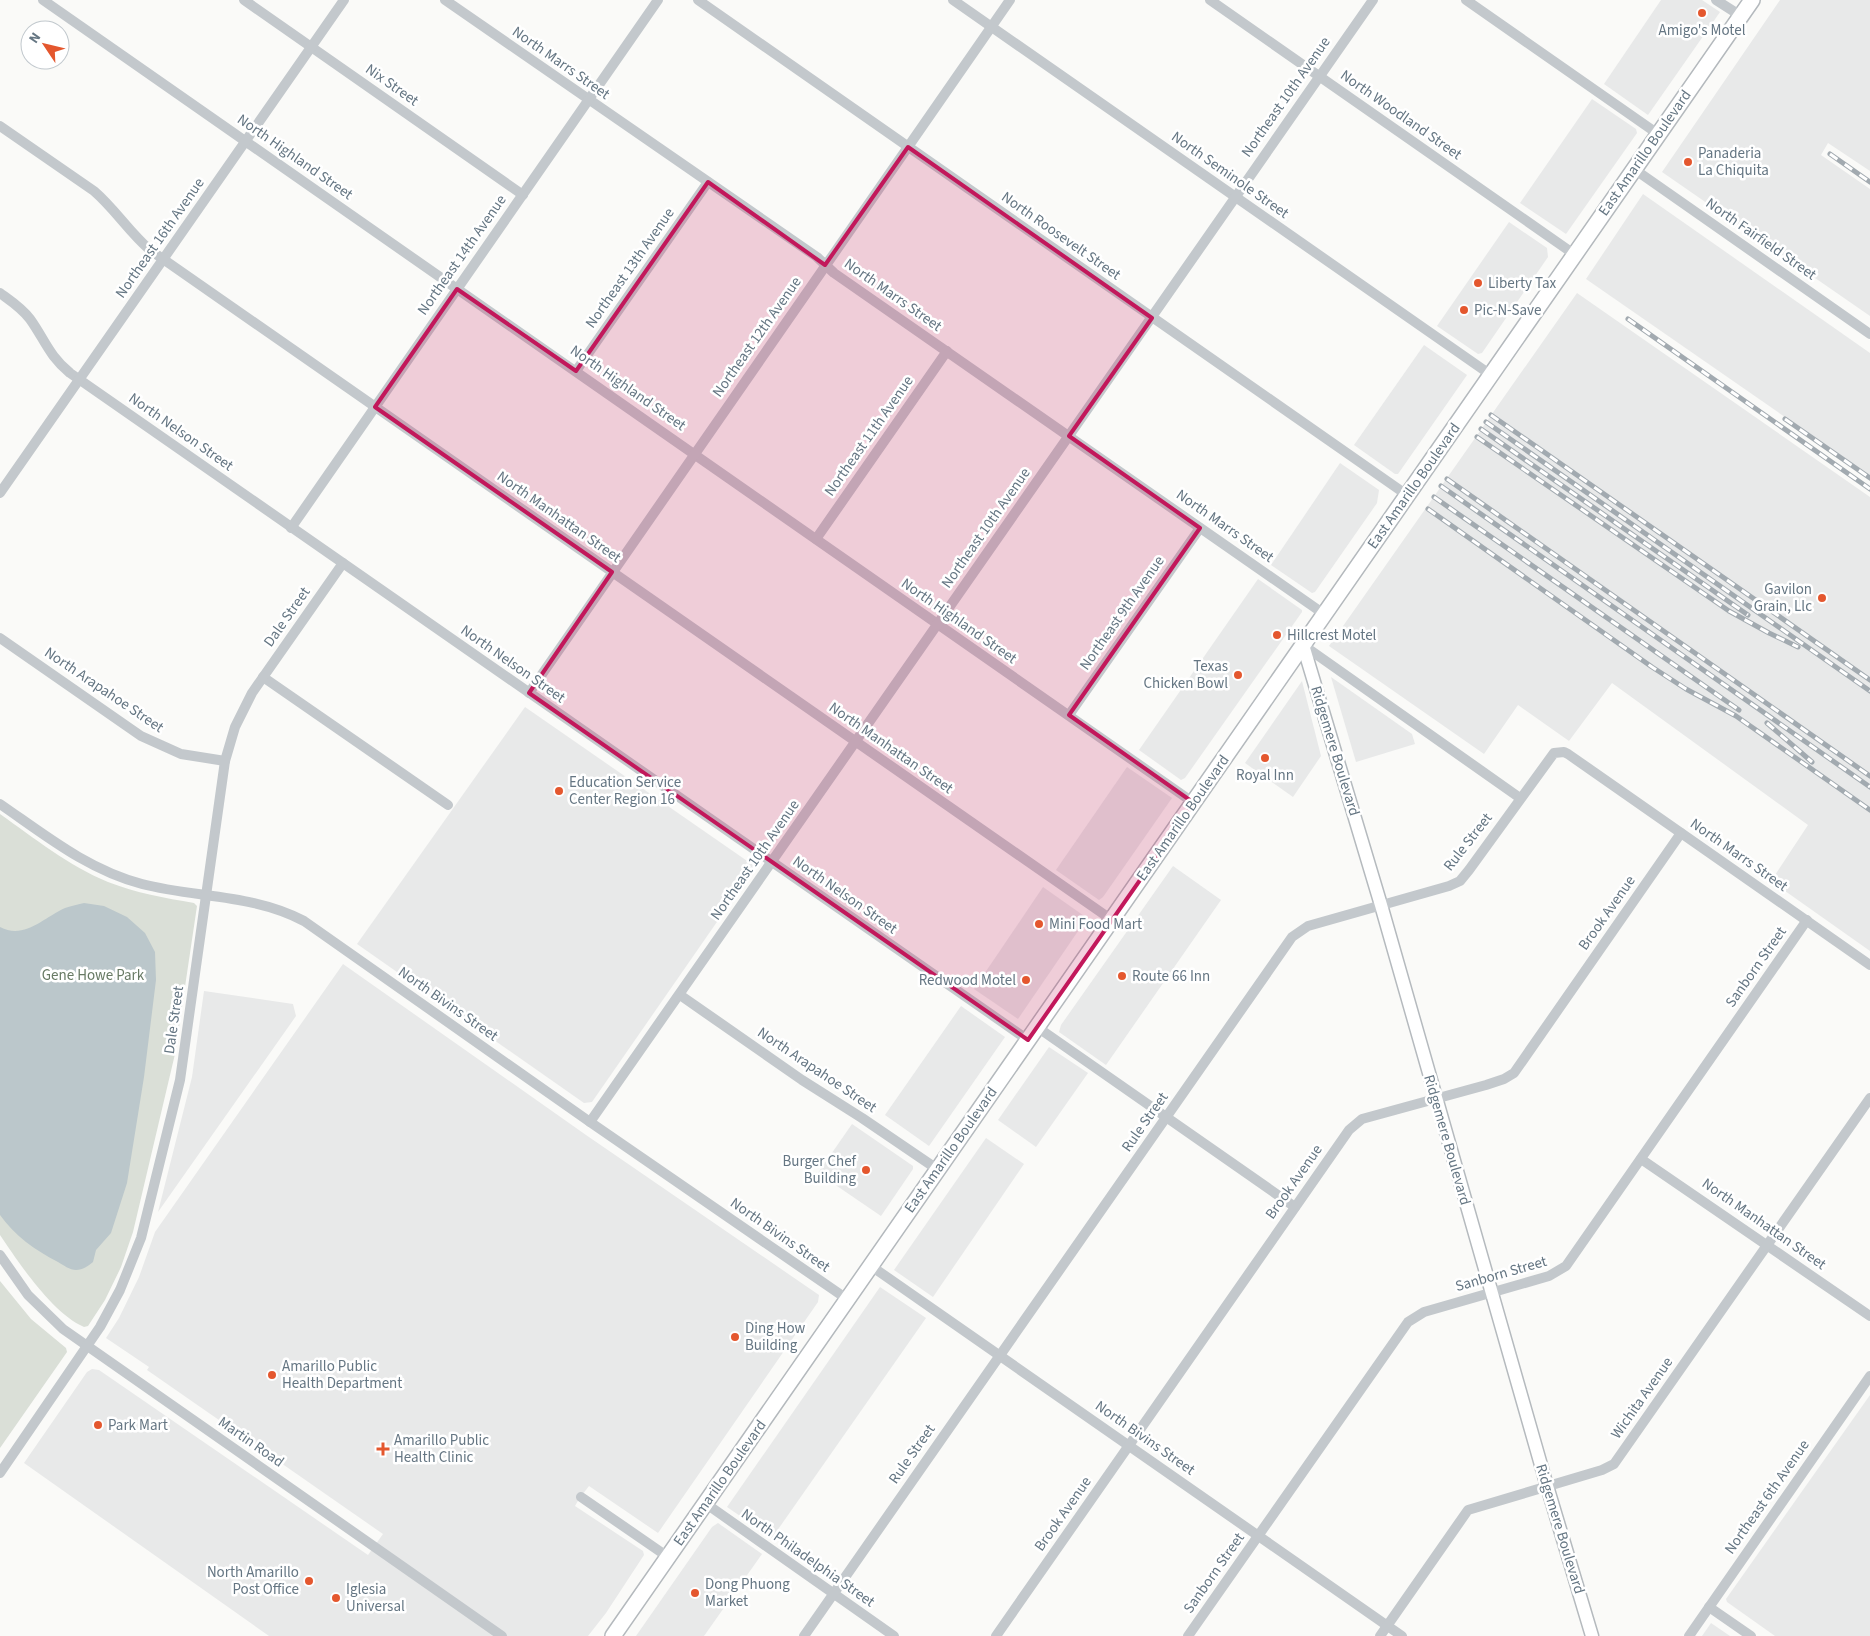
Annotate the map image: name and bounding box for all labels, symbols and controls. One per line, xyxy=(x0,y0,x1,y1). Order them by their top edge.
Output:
marker: Amigo's Motel xyxy=(1696,7,1708,19)
north arrow xyxy=(20,20,70,70)
place label: Amigo's Motel xyxy=(1659,20,1746,41)
street label: North Marrs Street xyxy=(508,21,614,105)
text: N xyxy=(24,29,46,48)
street label: Northeast 10th Avenue xyxy=(1237,33,1335,161)
street label: Nix Street xyxy=(361,59,423,111)
street label: North Woodland Street xyxy=(1336,65,1466,165)
street label: East Amarillo Boulevard xyxy=(1594,86,1696,220)
street label: North Highland Street xyxy=(233,109,357,205)
street label: North Seminole Street xyxy=(1167,127,1293,223)
place label: Panaderia La Chiquita xyxy=(1698,143,1769,181)
marker: Panaderia La Chiquita xyxy=(1682,156,1694,168)
street label: Northeast 16th Avenue xyxy=(111,174,209,302)
street label: North Roosevelt Street xyxy=(997,187,1125,285)
street label: Northeast 14th Avenue xyxy=(413,191,511,319)
street label: North Fairfield Street xyxy=(1701,193,1821,285)
street label: Northeast 13th Avenue xyxy=(581,204,679,332)
street label: North Marrs Street xyxy=(840,253,946,337)
street label: Northeast 12th Avenue xyxy=(708,273,806,401)
place label: Liberty Tax xyxy=(1488,273,1557,294)
marker: Liberty Tax xyxy=(1472,277,1484,289)
place label: Pic-N-Save xyxy=(1474,300,1541,321)
marker: Pic-N-Save xyxy=(1458,304,1470,316)
street label: North Highland Street xyxy=(566,340,690,436)
street label: Northeast 11th Avenue xyxy=(820,372,918,500)
street label: North Nelson Street xyxy=(124,388,238,476)
street label: East Amarillo Boulevard xyxy=(1363,419,1465,553)
street label: Northeast 10th Avenue xyxy=(937,464,1035,592)
street label: North Manhattan Street xyxy=(493,466,625,568)
street label: North Marrs Street xyxy=(1172,484,1278,568)
street label: Northeast 9th Avenue xyxy=(1075,552,1169,674)
street label: North Highland Street xyxy=(897,573,1021,669)
place label: Gavilon Grain, Llc xyxy=(1754,579,1812,617)
street label: Dale Street xyxy=(259,583,315,651)
marker: Gavilon Grain, Llc xyxy=(1816,592,1828,604)
street label: North Nelson Street xyxy=(456,620,570,708)
place label: Hillcrest Motel xyxy=(1287,625,1377,646)
marker: Hillcrest Motel xyxy=(1271,629,1283,641)
street label: North Arapahoe Street xyxy=(40,642,168,738)
place label: Texas Chicken Bowl xyxy=(1143,656,1228,694)
marker: Texas Chicken Bowl xyxy=(1232,669,1244,681)
street label: Ridgemere Boulevard xyxy=(1305,683,1365,819)
street label: North Manhattan Street xyxy=(825,697,957,799)
street label: East Amarillo Boulevard xyxy=(1132,751,1234,885)
marker: Royal Inn xyxy=(1259,752,1271,764)
place label: Royal Inn xyxy=(1236,765,1294,786)
place label: Education Service Center Region 16 xyxy=(569,772,681,810)
marker: Education Service Center Region 16 xyxy=(553,785,565,797)
street label: Northeast 10th Avenue xyxy=(706,796,804,924)
street label: Rule Street xyxy=(1439,809,1497,875)
street label: North Marrs Street xyxy=(1686,813,1792,897)
street label: North Nelson Street xyxy=(788,851,902,939)
street label: Brook Avenue xyxy=(1574,871,1640,955)
place label: Mini Food Mart xyxy=(1049,914,1142,935)
marker: Mini Food Mart xyxy=(1033,918,1045,930)
street label: Sanborn Street xyxy=(1720,922,1792,1012)
street label: North Bivins Street xyxy=(394,962,502,1046)
park label: Gene Howe Park xyxy=(42,965,145,986)
place label: Route 66 Inn xyxy=(1132,966,1210,987)
place label: Redwood Motel xyxy=(919,970,1016,991)
marker: Route 66 Inn xyxy=(1116,970,1128,982)
marker: Redwood Motel xyxy=(1020,974,1032,986)
street label: Dale Street xyxy=(159,985,189,1055)
street label: North Arapahoe Street xyxy=(753,1022,881,1118)
street label: Ridgemere Boulevard xyxy=(1418,1072,1476,1208)
street label: East Amarillo Boulevard xyxy=(900,1083,1002,1217)
street label: Rule Street xyxy=(1117,1088,1173,1156)
street label: Brook Avenue xyxy=(1261,1140,1327,1224)
place label: Burger Chef Building xyxy=(782,1151,857,1189)
marker: Burger Chef Building xyxy=(860,1164,872,1176)
street label: North Manhattan Street xyxy=(1698,1173,1830,1275)
street label: North Bivins Street xyxy=(726,1193,834,1277)
street label: Sanborn Street xyxy=(1453,1251,1549,1297)
place label: Ding How Building xyxy=(745,1318,806,1356)
marker: Ding How Building xyxy=(729,1331,741,1343)
street label: Wichita Avenue xyxy=(1606,1353,1678,1443)
place label: Amarillo Public Health Department xyxy=(282,1356,402,1394)
marker: Amarillo Public Health Department xyxy=(266,1369,278,1381)
street label: North Bivins Street xyxy=(1091,1396,1199,1480)
street label: Martin Road xyxy=(214,1412,288,1472)
place label: Park Mart xyxy=(108,1415,168,1436)
street label: East Amarillo Boulevard xyxy=(669,1416,771,1550)
marker: Park Mart xyxy=(92,1419,104,1431)
street label: Rule Street xyxy=(884,1420,940,1488)
place label: Amarillo Public Health Clinic xyxy=(394,1430,489,1468)
street label: Northeast 6th Avenue xyxy=(1720,1436,1814,1558)
marker: Amarillo Public Health Clinic xyxy=(376,1442,390,1456)
street label: Ridgemere Boulevard xyxy=(1530,1461,1590,1597)
street label: Brook Avenue xyxy=(1030,1472,1096,1556)
street label: North Philadelphia Street xyxy=(737,1504,879,1612)
street label: Sanborn Street xyxy=(1178,1528,1250,1618)
place label: North Amarillo Post Office xyxy=(207,1562,299,1600)
place label: Dong Phuong Market xyxy=(705,1574,790,1612)
marker: North Amarillo Post Office xyxy=(303,1575,315,1587)
place label: Iglesia Universal xyxy=(346,1579,405,1617)
marker: Dong Phuong Market xyxy=(689,1587,701,1599)
marker: Iglesia Universal xyxy=(330,1592,342,1604)

